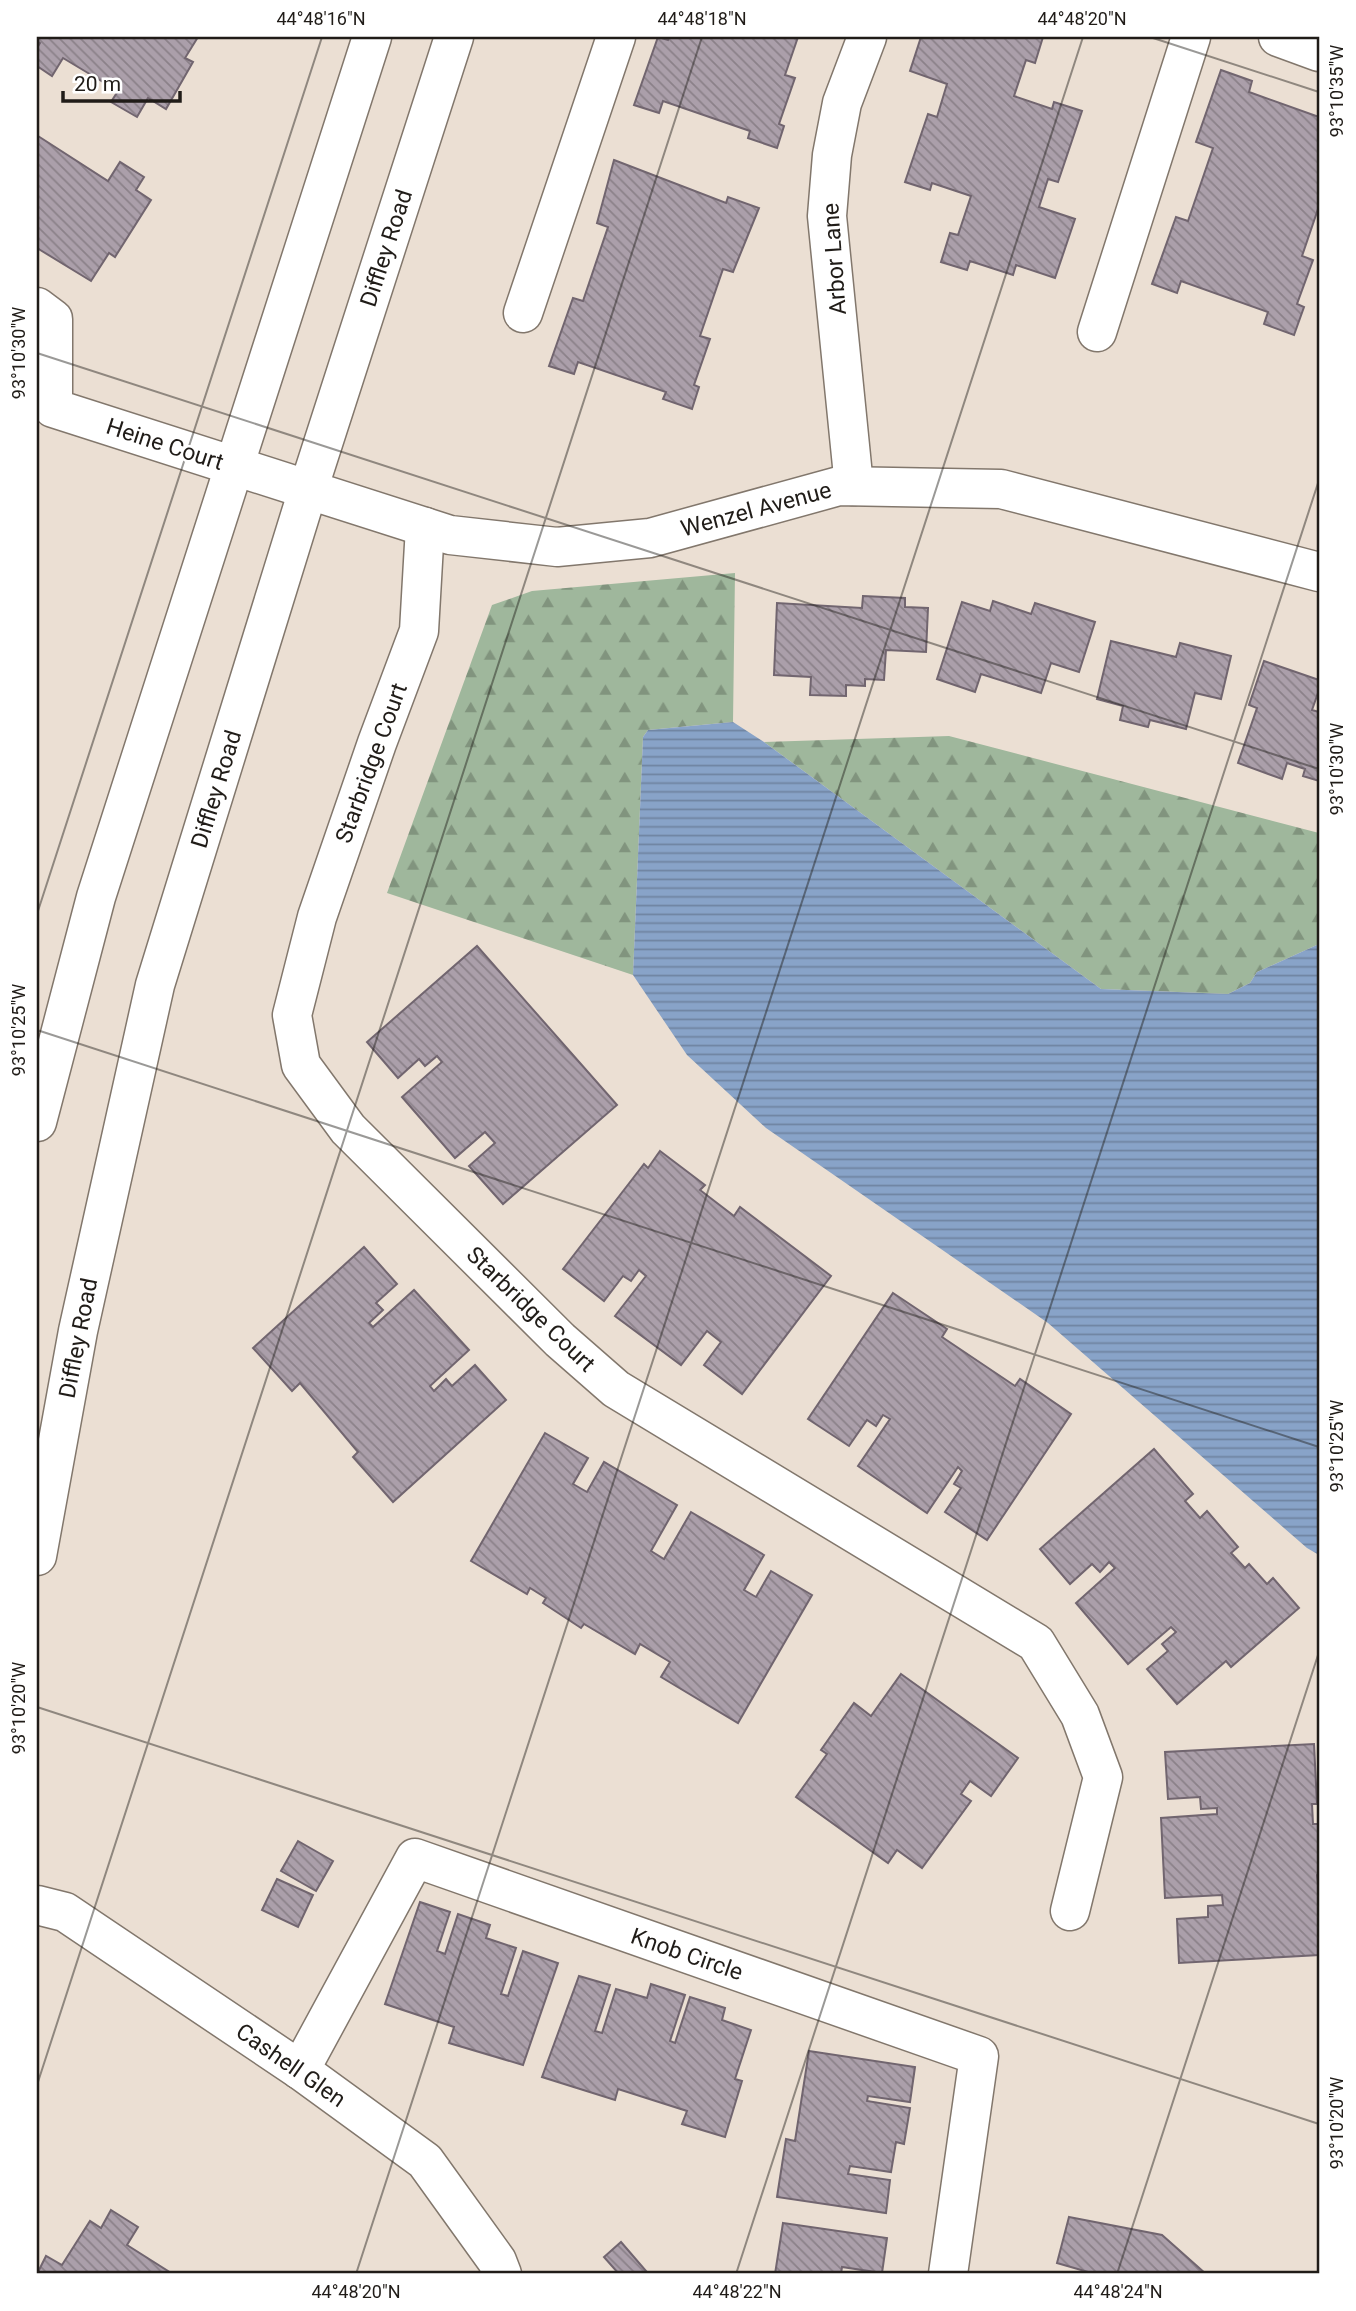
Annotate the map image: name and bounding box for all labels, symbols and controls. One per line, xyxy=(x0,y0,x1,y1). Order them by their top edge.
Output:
text: 44°48'16"N xyxy=(276,8,366,29)
text: 44°48'18"N xyxy=(657,8,747,29)
text: 44°48'20"N xyxy=(1037,8,1127,29)
text: 93°10'35"W xyxy=(1326,45,1347,137)
scale bar xyxy=(63,60,180,104)
text: 20 m xyxy=(74,72,121,96)
street label: Diffley Road xyxy=(355,186,418,310)
street label: Arbor Lane xyxy=(817,202,852,316)
text: 93°10'30"W xyxy=(8,307,29,399)
street label: Heine Court xyxy=(103,413,227,476)
street label: Wenzel Avenue xyxy=(678,476,834,543)
street label: Starbridge Court xyxy=(330,680,413,847)
text: 93°10'30"W xyxy=(1326,723,1347,815)
street label: Diffley Road xyxy=(186,727,247,851)
text: 93°10'25"W xyxy=(8,984,29,1076)
street label: Starbridge Court xyxy=(461,1241,601,1378)
street label: Diffley Road xyxy=(54,1276,103,1400)
text: 93°10'25"W xyxy=(1326,1400,1347,1492)
text: 93°10'20"W xyxy=(8,1662,29,1754)
street label: Knob Circle xyxy=(627,1923,746,1986)
street label: Cashell Glen xyxy=(231,2018,351,2113)
text: 93°10'20"W xyxy=(1326,2077,1347,2169)
text: 44°48'20"N xyxy=(311,2281,401,2302)
text: 44°48'22"N xyxy=(692,2281,782,2302)
text: 44°48'24"N xyxy=(1073,2281,1163,2302)

